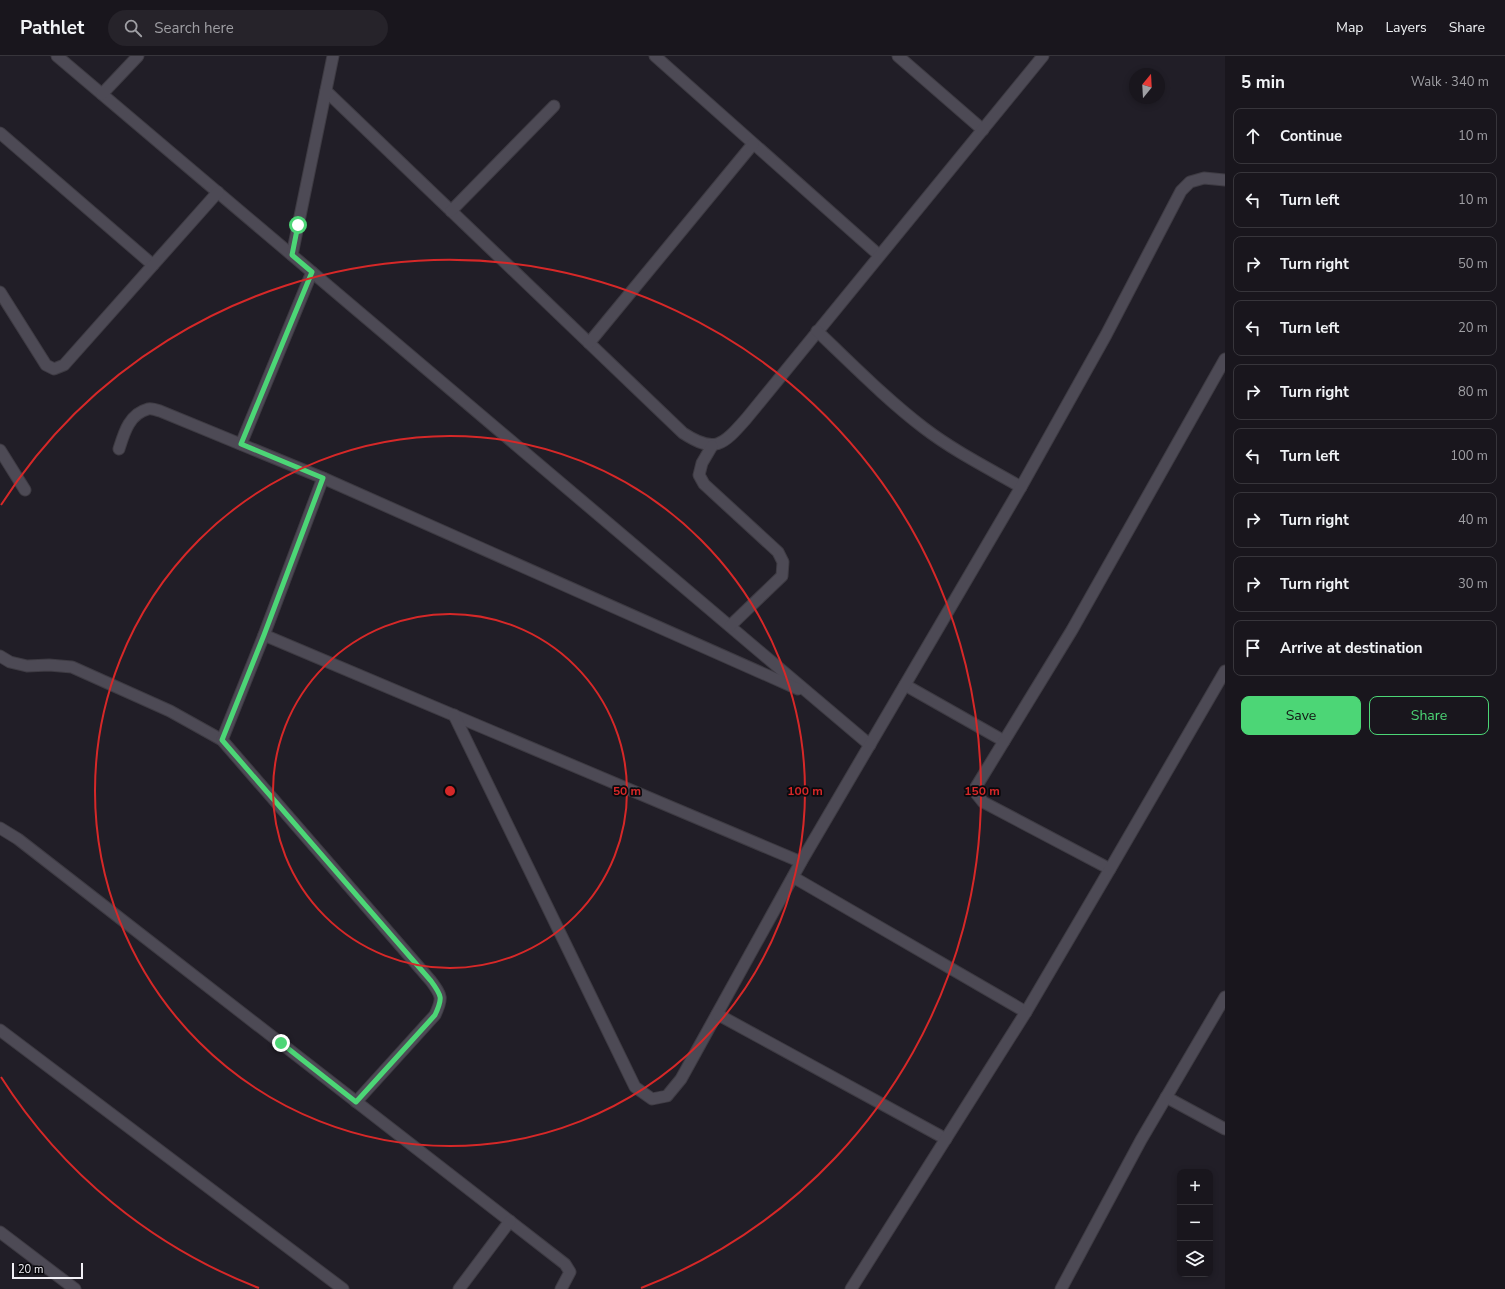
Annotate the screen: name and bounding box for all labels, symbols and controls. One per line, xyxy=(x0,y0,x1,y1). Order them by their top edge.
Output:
search box xyxy=(108,10,388,46)
text: Pathlet xyxy=(20,15,84,41)
icon: search xyxy=(122,17,144,39)
text: Search here xyxy=(154,18,234,38)
text: Map xyxy=(1336,18,1363,37)
text: Layers xyxy=(1385,18,1427,37)
text: Share xyxy=(1449,18,1485,37)
north arrow xyxy=(1129,68,1165,104)
text: 5 min xyxy=(1241,71,1285,94)
text: Walk · 340 m xyxy=(1411,73,1489,91)
icon: ahead xyxy=(1242,125,1264,147)
text: Continue xyxy=(1280,126,1342,146)
text: 10 m xyxy=(1458,127,1488,145)
icon: left xyxy=(1242,189,1264,211)
text: Turn left xyxy=(1280,190,1339,210)
text: 10 m xyxy=(1458,191,1488,209)
route start xyxy=(289,216,307,234)
icon: right xyxy=(1242,253,1264,275)
text: Turn right xyxy=(1280,254,1349,274)
text: 50 m xyxy=(1458,255,1488,273)
icon: left xyxy=(1242,317,1264,339)
text: Turn left xyxy=(1280,318,1339,338)
text: 20 m xyxy=(1458,319,1488,337)
icon: right xyxy=(1242,381,1264,403)
text: Turn right xyxy=(1280,382,1349,402)
text: 80 m xyxy=(1458,383,1488,401)
icon: left xyxy=(1242,445,1264,467)
text: Turn left xyxy=(1280,446,1339,466)
text: 100 m xyxy=(1450,447,1488,465)
icon: right xyxy=(1242,509,1264,531)
text: Turn right xyxy=(1280,510,1349,530)
text: 40 m xyxy=(1458,511,1488,529)
icon: right xyxy=(1242,573,1264,595)
text: Turn right xyxy=(1280,574,1349,594)
text: 30 m xyxy=(1458,575,1488,593)
icon: arrive xyxy=(1242,637,1264,659)
text: Arrive at destination xyxy=(1280,638,1423,658)
button: Save xyxy=(1241,696,1361,735)
button: Share xyxy=(1369,696,1489,735)
text: 50 m xyxy=(613,783,641,799)
text: 100 m xyxy=(787,783,823,799)
text: 150 m xyxy=(964,783,1000,799)
centre of rings xyxy=(443,784,457,798)
route end xyxy=(272,1034,290,1052)
map controls xyxy=(1177,1169,1213,1277)
button: + xyxy=(1177,1169,1213,1205)
button: − xyxy=(1177,1205,1213,1241)
button: layers xyxy=(1177,1241,1213,1277)
scale bar xyxy=(12,1261,83,1280)
text: 20 m xyxy=(18,1262,43,1277)

